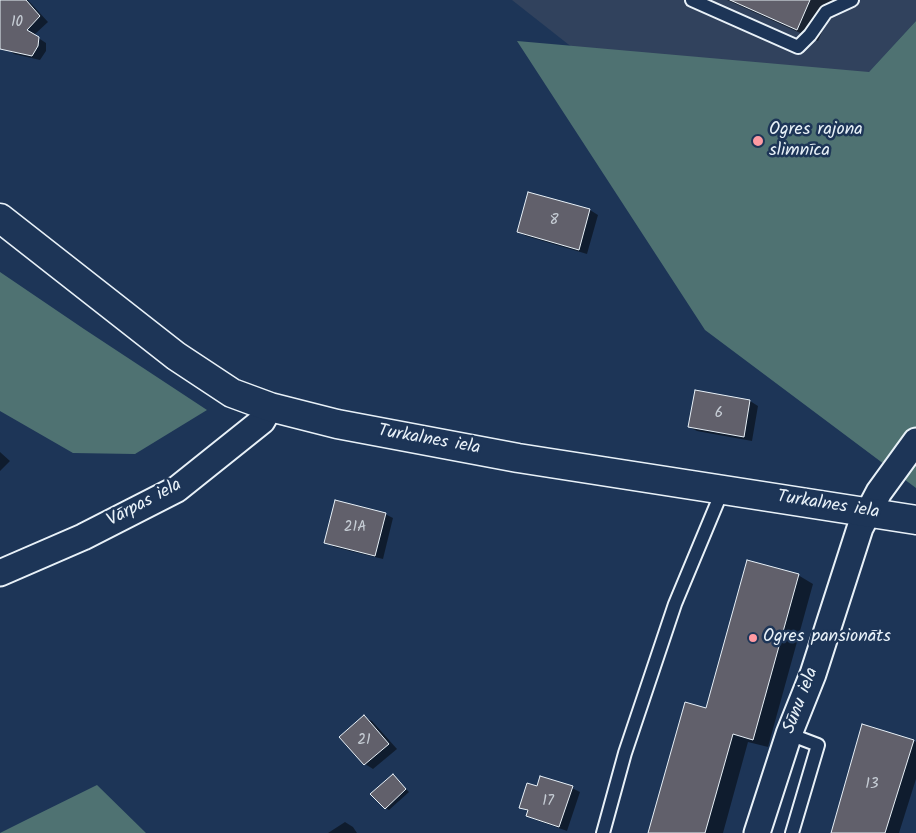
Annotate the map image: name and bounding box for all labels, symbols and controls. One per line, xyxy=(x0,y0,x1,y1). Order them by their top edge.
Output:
house number: 10 xyxy=(11,14,23,32)
place label: Ogres rajona slimnīca xyxy=(769,120,863,162)
marker: Ogres rajona slimnīca xyxy=(751,134,765,148)
house number: 8 xyxy=(549,212,559,230)
house number: 6 xyxy=(715,405,723,423)
street label: Turkalnes iela xyxy=(376,421,482,461)
street label: Vārpas iela xyxy=(104,475,186,533)
street label: Turkalnes iela xyxy=(775,487,881,525)
house number: 21A xyxy=(344,519,366,537)
place label: Ogres pansionāts xyxy=(763,627,891,649)
marker: Ogres pansionāts xyxy=(747,632,759,644)
street label: Sūnu iela xyxy=(780,665,824,737)
house number: 21 xyxy=(357,732,371,750)
house number: 13 xyxy=(865,776,879,794)
house number: 17 xyxy=(542,793,554,811)

